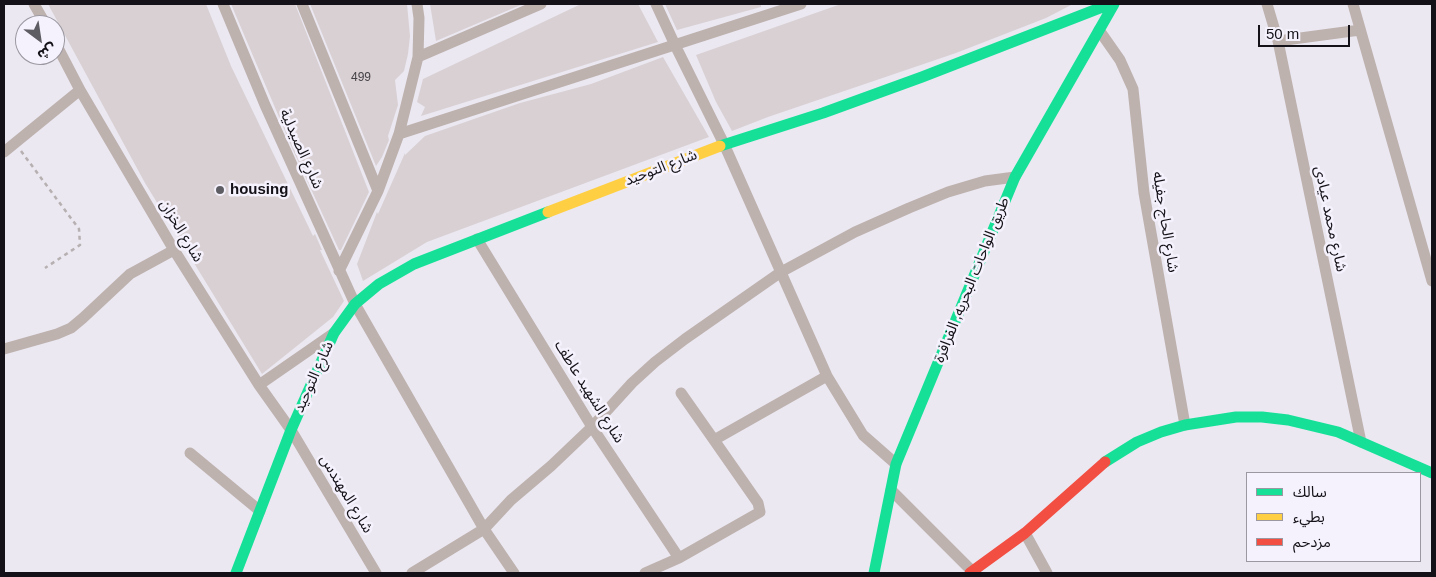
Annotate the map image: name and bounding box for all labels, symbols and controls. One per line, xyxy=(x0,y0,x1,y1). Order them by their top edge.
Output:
north arrow xyxy=(15,15,65,65)
scale bar xyxy=(1261,15,1354,47)
text: 50 m xyxy=(1266,25,1299,42)
text: ش xyxy=(35,40,60,64)
house number: 499 xyxy=(351,71,371,85)
street label: شارع الصيدلية xyxy=(275,106,327,192)
street label: شارع التوحيد xyxy=(622,146,700,190)
street label: شارع محمد عيادى xyxy=(1310,164,1350,274)
street label: شارع الحاج جفيله xyxy=(1148,170,1182,274)
place label: housing xyxy=(230,181,288,199)
marker: housing xyxy=(214,184,226,196)
street label: طريق الواحات البحريه, الفرافرة xyxy=(931,195,1013,365)
street label: شارع الخزان xyxy=(155,196,207,266)
street label: شارع الشهيد عاطف xyxy=(550,337,628,447)
street label: شارع التوحيد xyxy=(290,339,338,415)
street label: شارع المهندس xyxy=(316,451,376,537)
legend xyxy=(1246,472,1421,562)
text: سالك xyxy=(1293,483,1327,500)
text: بطيء xyxy=(1293,508,1325,525)
text: مزدحم xyxy=(1293,533,1331,550)

